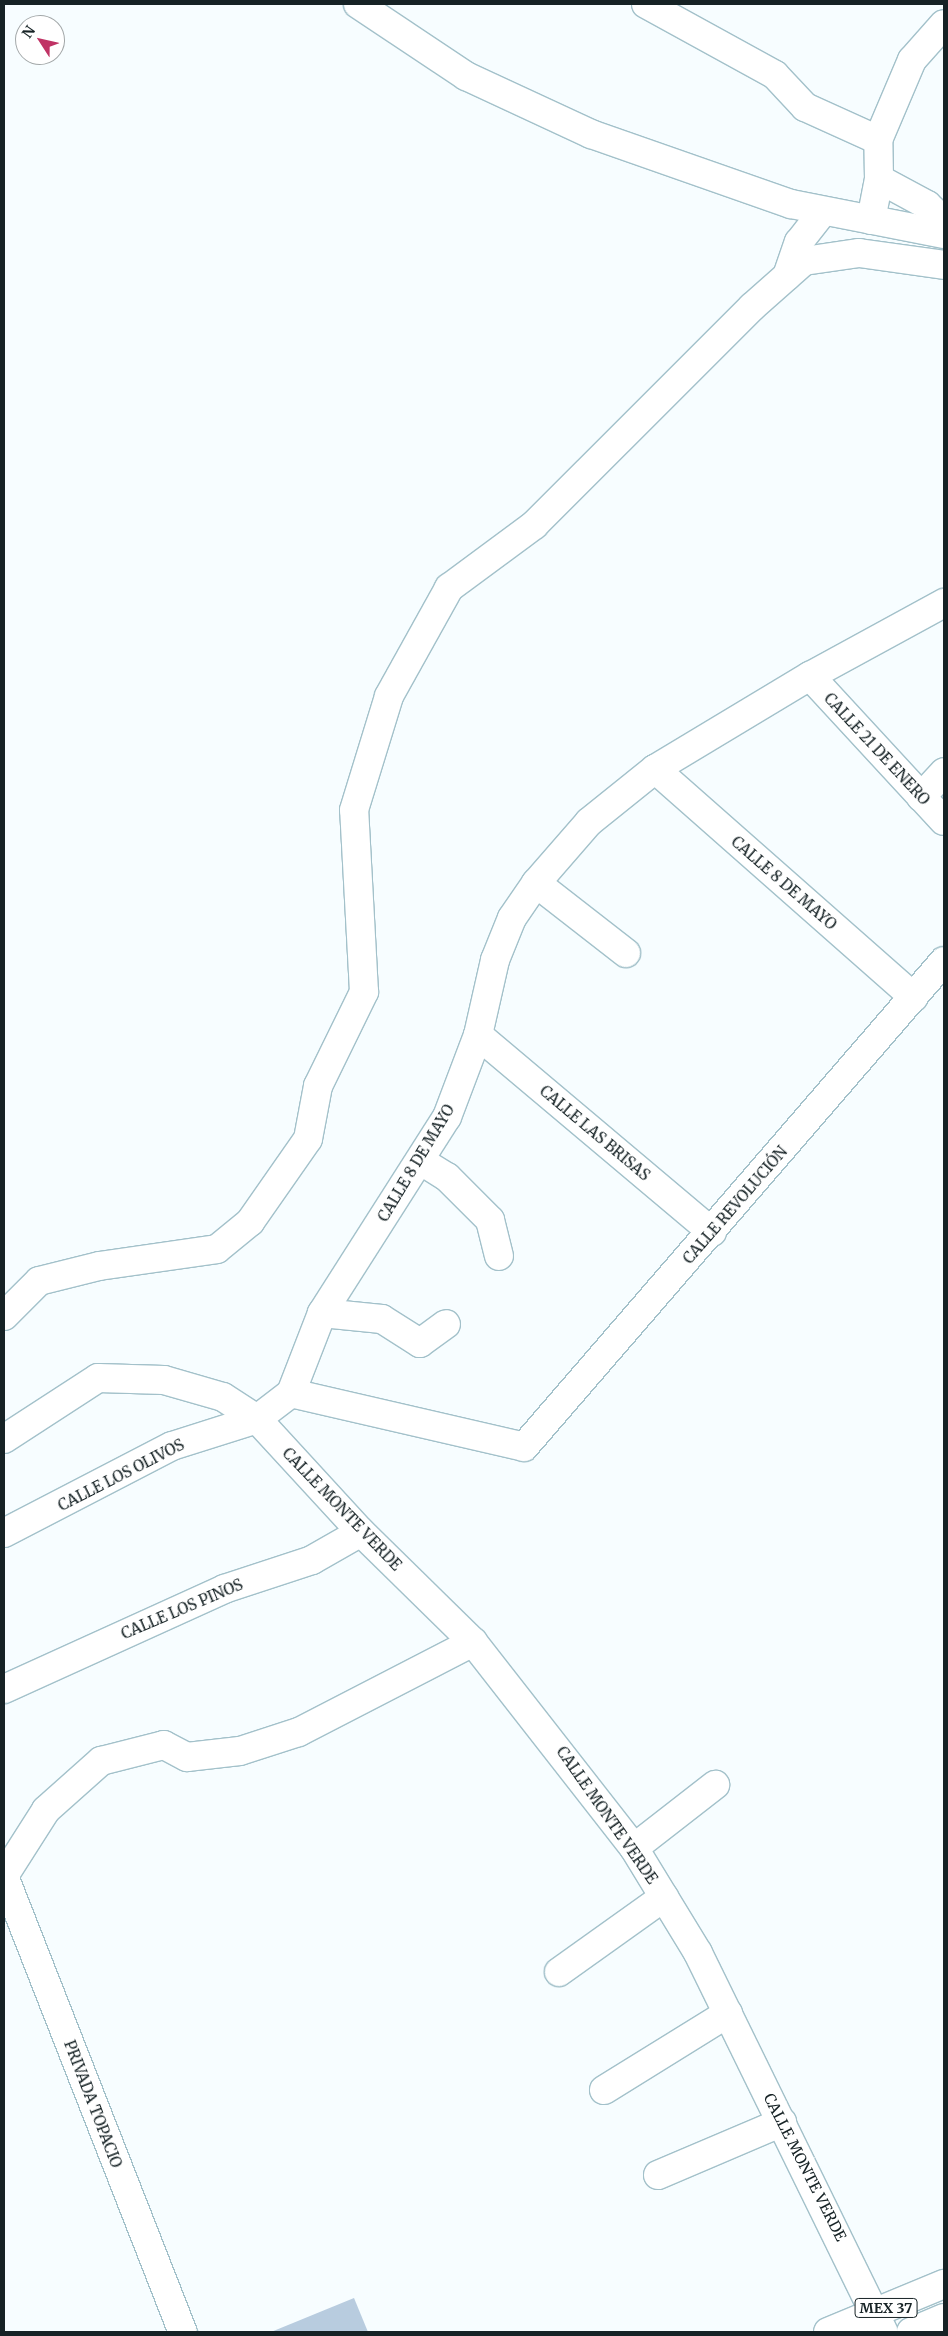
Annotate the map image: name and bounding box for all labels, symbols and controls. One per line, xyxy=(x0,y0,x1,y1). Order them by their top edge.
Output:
north arrow xyxy=(15,15,65,65)
text: N xyxy=(18,22,39,42)
street label: CALLE 21 DE ENERO xyxy=(820,689,934,809)
street label: CALLE 8 DE MAYO xyxy=(728,832,840,934)
street label: CALLE LAS BRISAS xyxy=(536,1082,654,1184)
street label: CALLE 8 DE MAYO xyxy=(374,1101,458,1225)
street label: CALLE REVOLUCIÓN xyxy=(679,1143,791,1267)
street label: CALLE LOS OLIVOS xyxy=(55,1435,187,1515)
street label: CALLE MONTE VERDE xyxy=(279,1444,405,1574)
street label: CALLE LOS PINOS xyxy=(118,1575,246,1643)
street label: CALLE MONTE VERDE xyxy=(553,1743,661,1887)
street label: PRIVADA TOPACIO xyxy=(60,2038,126,2170)
street label: CALLE MONTE VERDE xyxy=(760,2090,850,2244)
road number: MEX 37 xyxy=(854,2296,918,2320)

